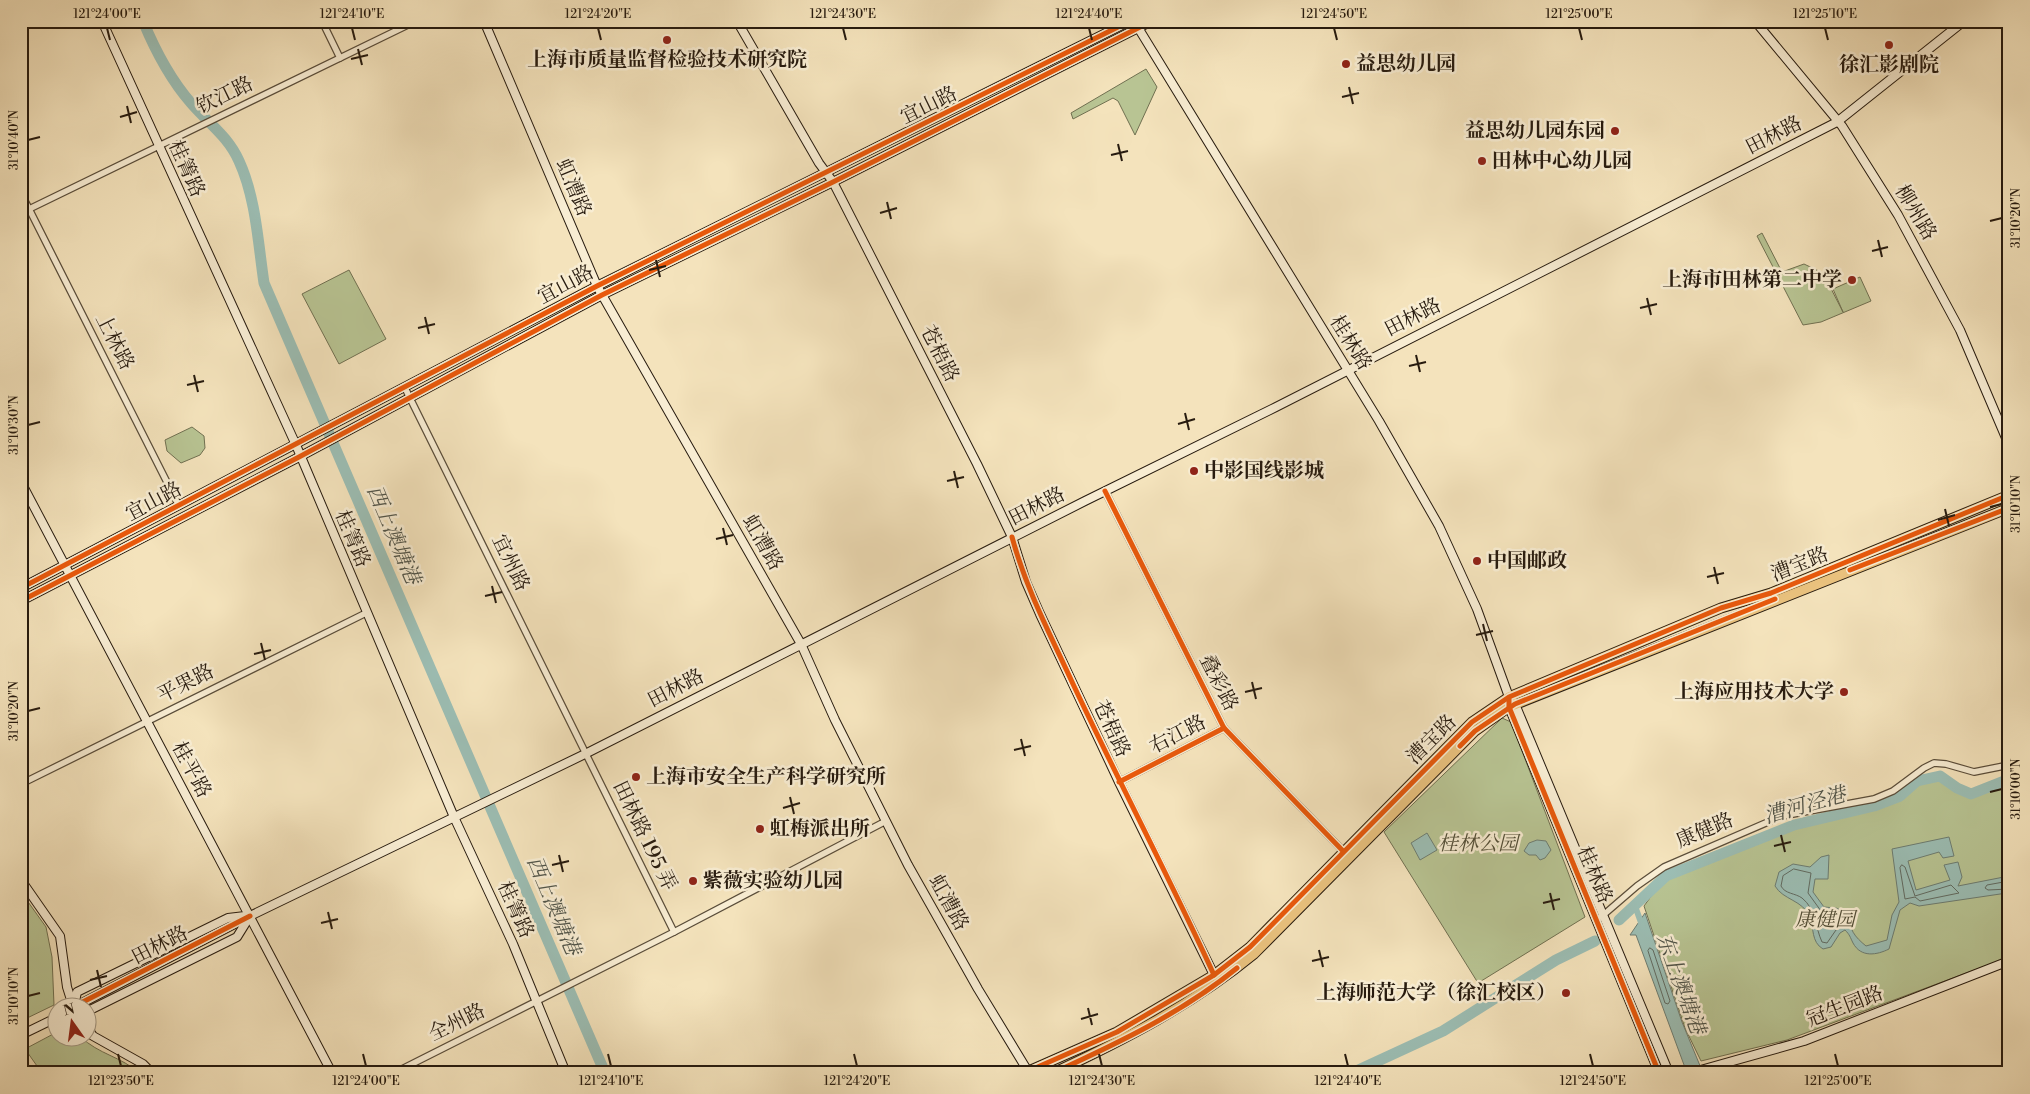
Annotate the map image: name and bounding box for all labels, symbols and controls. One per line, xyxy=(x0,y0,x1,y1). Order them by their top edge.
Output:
text: 121°24'00"E xyxy=(73,7,141,22)
text: 121°24'10"E xyxy=(320,7,384,22)
text: 121°24'20"E xyxy=(565,7,631,22)
text: 121°24'30"E xyxy=(810,7,876,22)
text: 121°24'40"E xyxy=(1056,7,1122,22)
text: 121°24'50"E xyxy=(1301,7,1367,22)
text: 121°25'00"E xyxy=(1545,7,1613,22)
text: 121°25'10"E xyxy=(1793,7,1857,22)
marker: 上海市质量监督检验技术研究院 xyxy=(661,34,673,46)
marker: 徐汇影剧院 xyxy=(1883,39,1895,51)
place label: 上海市质量监督检验技术研究院 xyxy=(527,48,807,73)
place label: 益思幼儿园 xyxy=(1356,52,1456,77)
place label: 徐汇影剧院 xyxy=(1839,53,1939,78)
marker: 益思幼儿园 xyxy=(1340,58,1352,70)
street label: 钦江路 xyxy=(193,72,257,120)
street label: 宜山路 xyxy=(897,82,961,130)
text: 31°10'40"N xyxy=(7,110,22,170)
street label: 田林路 xyxy=(1742,111,1806,161)
place label: 益思幼儿园东园 xyxy=(1465,119,1605,144)
marker: 益思幼儿园东园 xyxy=(1609,125,1621,137)
street label: 桂箐路 xyxy=(162,137,210,201)
place label: 田林中心幼儿园 xyxy=(1492,149,1632,174)
marker: 田林中心幼儿园 xyxy=(1476,155,1488,167)
street label: 虹漕路 xyxy=(550,156,596,220)
street label: 柳州路 xyxy=(1889,181,1941,245)
text: 31°10'20"N xyxy=(2009,188,2024,248)
street label: 宜山路 xyxy=(534,260,598,310)
place label: 上海市田林第二中学 xyxy=(1662,268,1842,293)
marker: 上海市田林第二中学 xyxy=(1846,274,1858,286)
street label: 田林路 xyxy=(1381,293,1445,343)
street label: 上林路 xyxy=(89,310,139,374)
street label: 桂林路 xyxy=(1324,311,1376,375)
street label: 苍梧路 xyxy=(914,322,964,386)
text: 31°10'30"N xyxy=(7,395,22,455)
place label: 中影国线影城 xyxy=(1204,459,1324,484)
marker: 中影国线影城 xyxy=(1188,465,1200,477)
text: 31°10'10"N xyxy=(2009,475,2024,533)
street label: 宜山路 xyxy=(122,477,186,527)
water label: 西上澳塘港 xyxy=(361,482,427,591)
street label: 田林路 xyxy=(1005,482,1069,532)
street label: 桂箐路 xyxy=(329,507,375,571)
street label: 虹漕路 xyxy=(736,511,788,575)
street label: 宜州路 xyxy=(486,531,534,595)
street label: 漕宝路 xyxy=(1768,542,1832,588)
place label: 中国邮政 xyxy=(1487,549,1567,574)
marker: 中国邮政 xyxy=(1471,555,1483,567)
street label: 叠彩路 xyxy=(1193,651,1243,715)
street label: 平果路 xyxy=(154,659,218,709)
street label: 田林路 xyxy=(644,664,708,714)
place label: 上海应用技术大学 xyxy=(1674,680,1834,705)
text: 31°10'20"N xyxy=(7,681,22,741)
marker: 上海应用技术大学 xyxy=(1838,686,1850,698)
street label: 苍梧路 xyxy=(1087,697,1135,761)
street label: 右江路 xyxy=(1146,710,1210,760)
street label: 漕宝路 xyxy=(1402,710,1462,770)
street label: 桂平路 xyxy=(166,738,216,802)
text: 31°10'00"N xyxy=(2009,758,2024,819)
place label: 上海市安全生产科学研究所 xyxy=(646,765,886,790)
marker: 上海市安全生产科学研究所 xyxy=(630,771,642,783)
street label: 田林路 195 弄 xyxy=(607,777,681,895)
water label: 漕河泾港 xyxy=(1761,781,1852,830)
street label: 康健路 xyxy=(1673,808,1737,854)
place label: 虹梅派出所 xyxy=(770,817,870,842)
marker: 虹梅派出所 xyxy=(754,823,766,835)
park label: 桂林公园 xyxy=(1438,832,1521,857)
street label: 桂林路 xyxy=(1571,843,1617,907)
water label: 西上澳塘港 xyxy=(521,853,587,962)
place label: 紫薇实验幼儿园 xyxy=(703,869,843,894)
street label: 虹漕路 xyxy=(923,871,973,935)
marker: 紫薇实验幼儿园 xyxy=(687,875,699,887)
street label: 桂箐路 xyxy=(491,878,539,942)
park label: 康健园 xyxy=(1795,908,1858,933)
street label: 田林路 xyxy=(128,921,192,971)
water label: 东上澳塘港 xyxy=(1650,930,1711,1041)
text: 31°10'10"N xyxy=(7,967,22,1025)
place label: 上海师范大学（徐汇校区） xyxy=(1316,981,1556,1006)
street label: 冠生园路 xyxy=(1803,981,1887,1033)
marker: 上海师范大学（徐汇校区） xyxy=(1560,987,1572,999)
north arrow xyxy=(48,996,98,1046)
street label: 全州路 xyxy=(425,999,489,1047)
text: N xyxy=(62,1000,77,1020)
text: 121°23'50"E xyxy=(88,1074,154,1089)
text: 121°24'00"E xyxy=(332,1074,400,1089)
text: 121°24'10"E xyxy=(579,1074,643,1089)
text: 121°24'20"E xyxy=(824,1074,890,1089)
text: 121°24'30"E xyxy=(1069,1074,1135,1089)
text: 121°24'40"E xyxy=(1315,1074,1381,1089)
text: 121°24'50"E xyxy=(1560,1074,1626,1089)
text: 121°25'00"E xyxy=(1804,1074,1872,1089)

